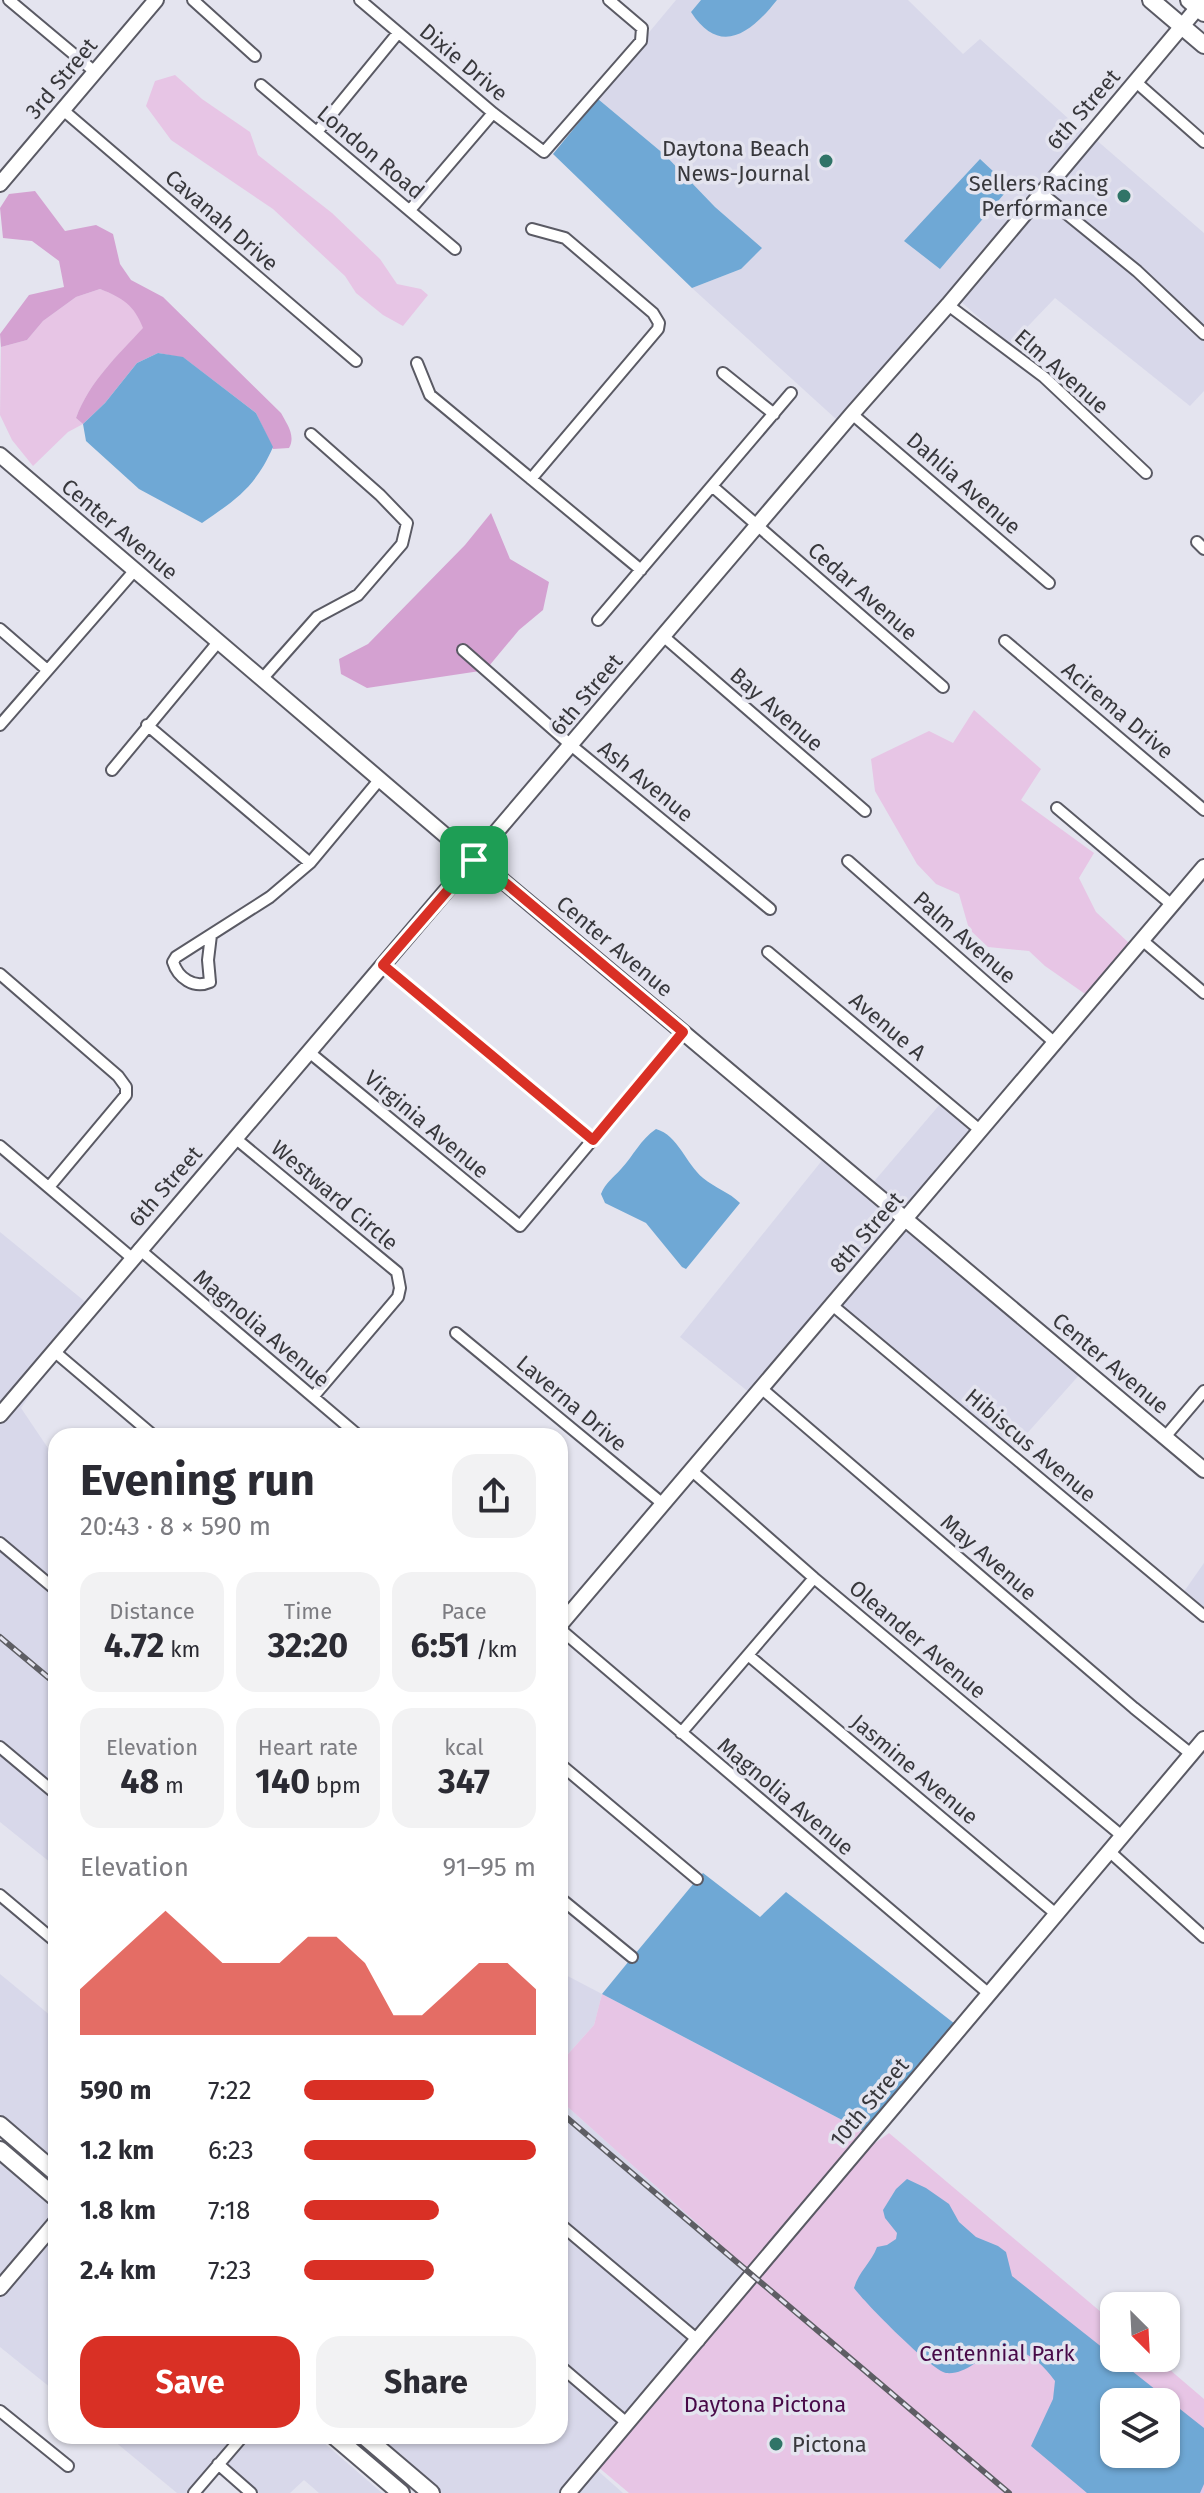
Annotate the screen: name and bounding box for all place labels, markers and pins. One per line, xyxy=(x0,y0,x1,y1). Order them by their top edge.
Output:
place label: Daytona Beach News-Journal xyxy=(662,135,810,187)
marker: Daytona Beach News-Journal xyxy=(817,152,835,170)
place label: Sellers Racing Performance xyxy=(969,170,1109,222)
marker: Sellers Racing Performance xyxy=(1115,187,1133,205)
pin xyxy=(440,826,508,894)
place label: Pictona xyxy=(792,2431,867,2458)
marker: Pictona xyxy=(767,2435,785,2453)

